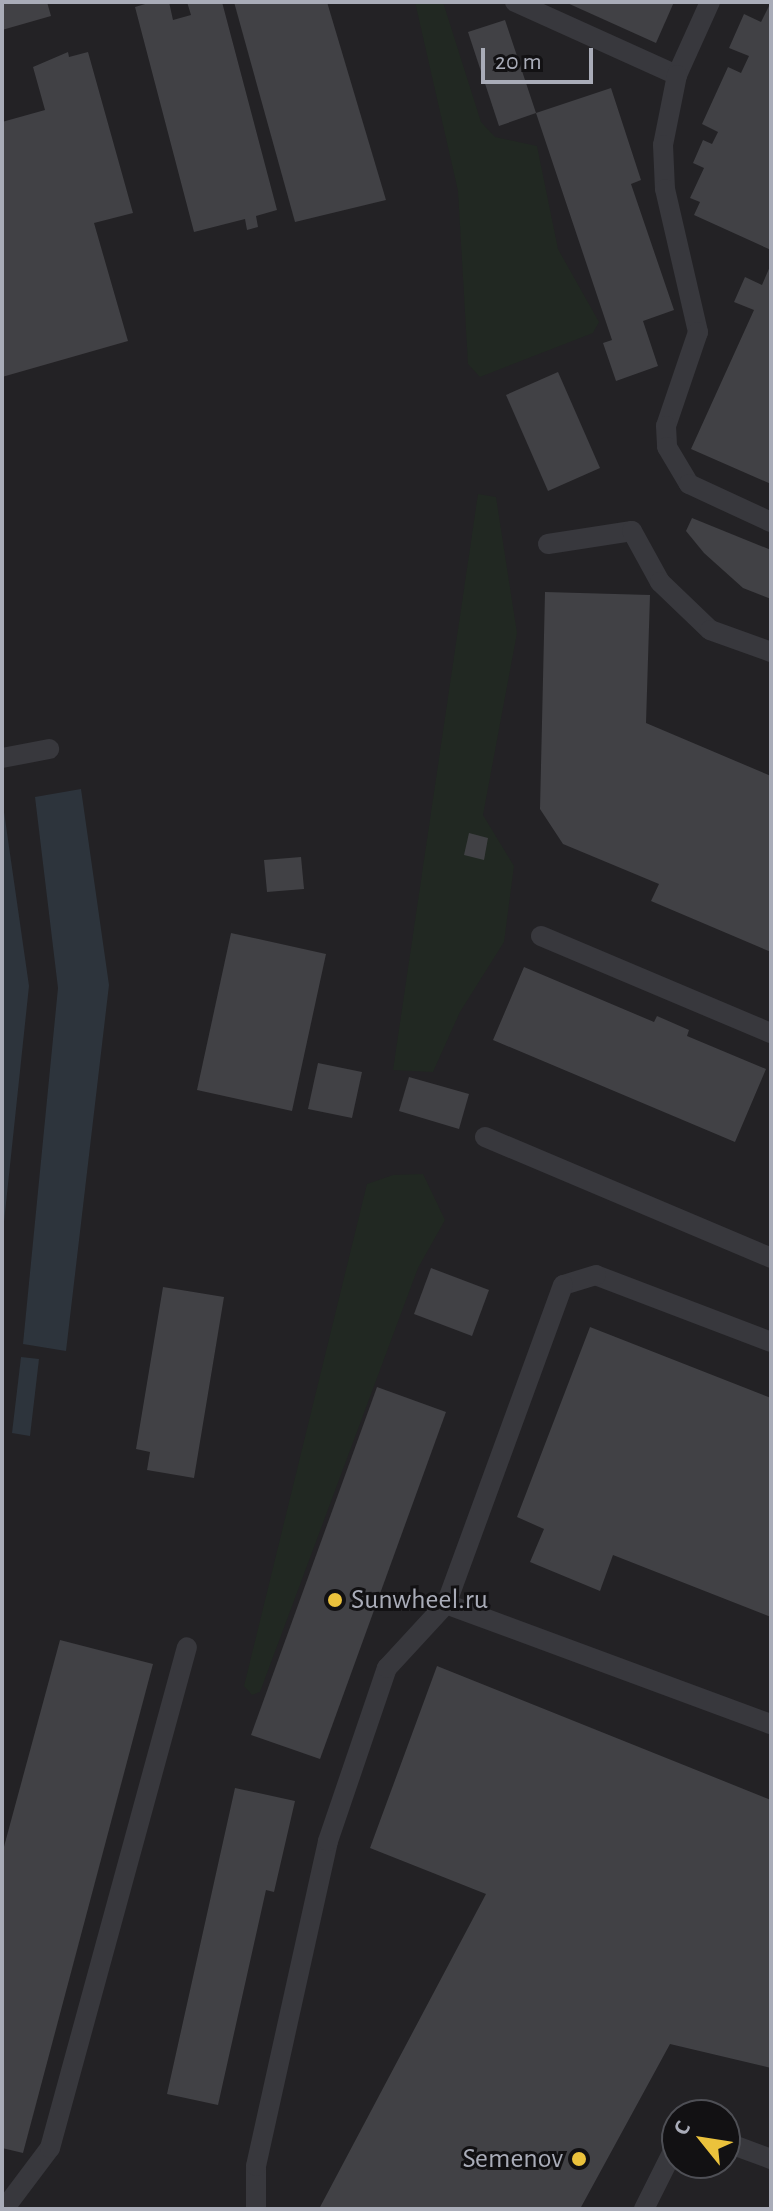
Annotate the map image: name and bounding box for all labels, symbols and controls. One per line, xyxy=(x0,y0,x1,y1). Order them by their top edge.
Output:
scale bar xyxy=(485,32,597,82)
text: 20 m xyxy=(495,50,542,74)
place label: Sunwheel.ru xyxy=(351,1583,488,1617)
marker: Sunwheel.ru xyxy=(326,1591,344,1609)
north arrow xyxy=(661,2099,741,2179)
text: С xyxy=(669,2117,695,2139)
place label: Semenov xyxy=(462,2142,563,2176)
marker: Semenov xyxy=(570,2150,588,2168)

